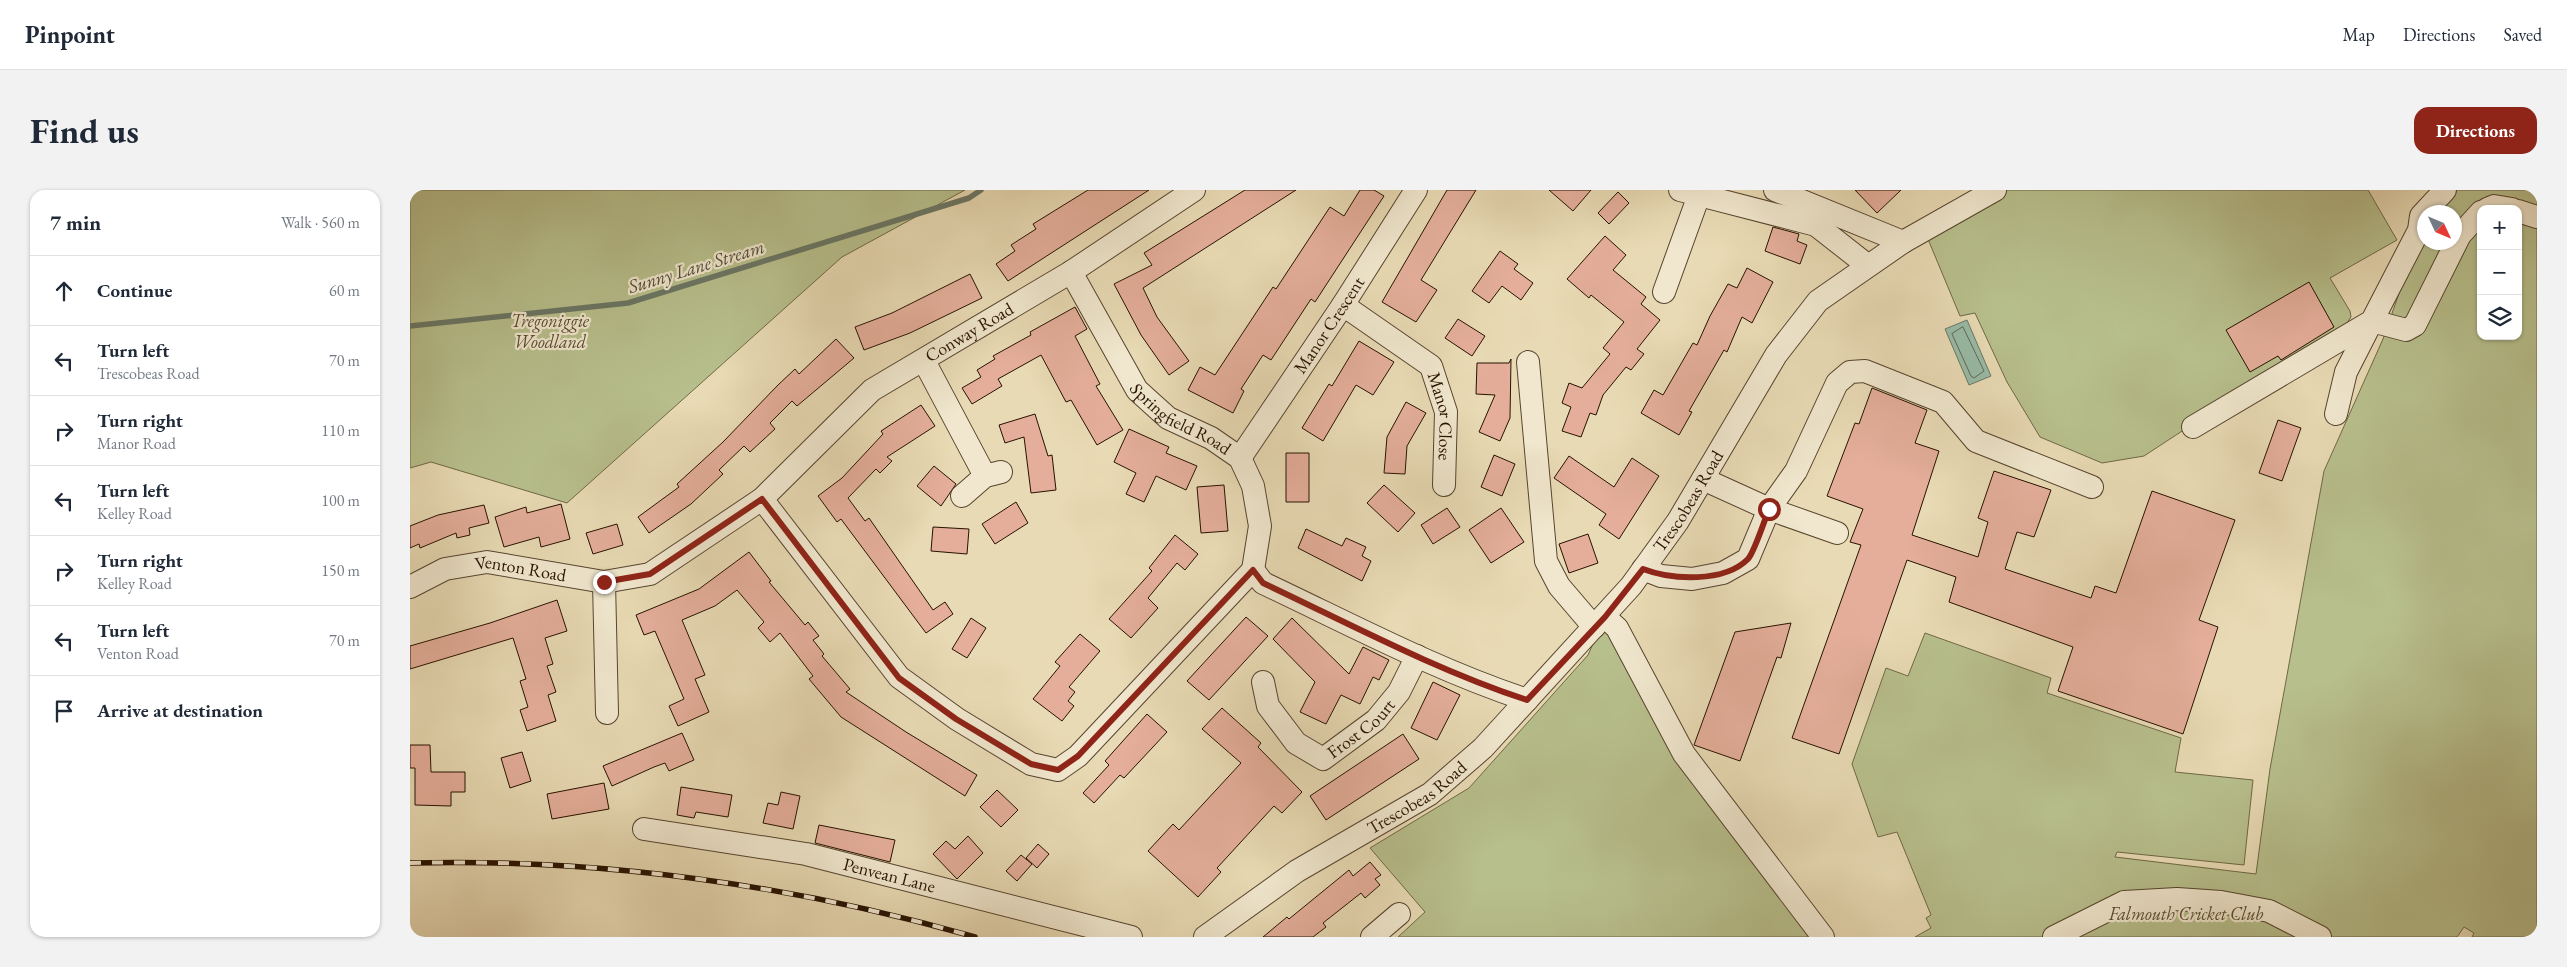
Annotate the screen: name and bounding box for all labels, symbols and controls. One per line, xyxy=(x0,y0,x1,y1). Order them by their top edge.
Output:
text: Pinpoint xyxy=(25,19,115,50)
text: Map xyxy=(2343,23,2375,46)
text: Directions xyxy=(2403,23,2475,46)
text: Saved xyxy=(2503,23,2542,46)
button: Directions xyxy=(2414,107,2537,154)
text: Find us xyxy=(30,108,139,153)
north arrow xyxy=(2417,205,2462,250)
map controls xyxy=(2477,205,2522,340)
button: + xyxy=(2477,205,2522,250)
text: 7 min xyxy=(50,209,101,236)
text: Walk · 560 m xyxy=(281,212,360,233)
water label: Sunny Lane Stream xyxy=(624,234,767,299)
button: − xyxy=(2477,250,2522,295)
street label: Manor Crescent xyxy=(1288,272,1369,378)
icon: ahead xyxy=(50,277,78,305)
text: Continue xyxy=(97,278,172,303)
text: 60 m xyxy=(329,280,360,301)
button: layers xyxy=(2477,295,2522,340)
street label: Conway Road xyxy=(921,296,1018,367)
park label: Tregoniggie Woodland xyxy=(511,309,590,353)
text: Turn left xyxy=(97,338,169,363)
icon: left xyxy=(50,347,78,375)
text: 70 m xyxy=(329,350,360,371)
text: Trescobeas Road xyxy=(97,363,200,384)
street label: Manor Close xyxy=(1423,369,1458,461)
street label: Springfield Road xyxy=(1125,379,1237,460)
text: Turn right xyxy=(97,408,183,433)
icon: right xyxy=(50,417,78,445)
text: 110 m xyxy=(321,420,360,441)
text: Manor Road xyxy=(97,433,176,454)
street label: Trescobeas Road xyxy=(1647,445,1729,556)
text: Turn left xyxy=(97,478,169,503)
icon: left xyxy=(50,487,78,515)
text: 100 m xyxy=(321,490,360,511)
route start xyxy=(1758,498,1781,521)
text: Kelley Road xyxy=(97,503,172,524)
text: Turn right xyxy=(97,548,183,573)
street label: Venton Road xyxy=(473,550,569,587)
icon: right xyxy=(50,557,78,585)
text: 150 m xyxy=(321,560,360,581)
route end xyxy=(593,571,616,594)
text: Kelley Road xyxy=(97,573,172,594)
text: Turn left xyxy=(97,618,169,643)
icon: left xyxy=(50,627,78,655)
text: 70 m xyxy=(329,630,360,651)
text: Venton Road xyxy=(97,643,179,664)
street label: Frost Court xyxy=(1322,694,1400,763)
icon: arrive xyxy=(50,697,78,725)
text: Arrive at destination xyxy=(97,698,263,723)
street label: Trescobeas Road xyxy=(1363,755,1472,839)
street label: Penvean Lane xyxy=(841,852,938,898)
park label: Falmouth Cricket Club xyxy=(2108,902,2263,925)

